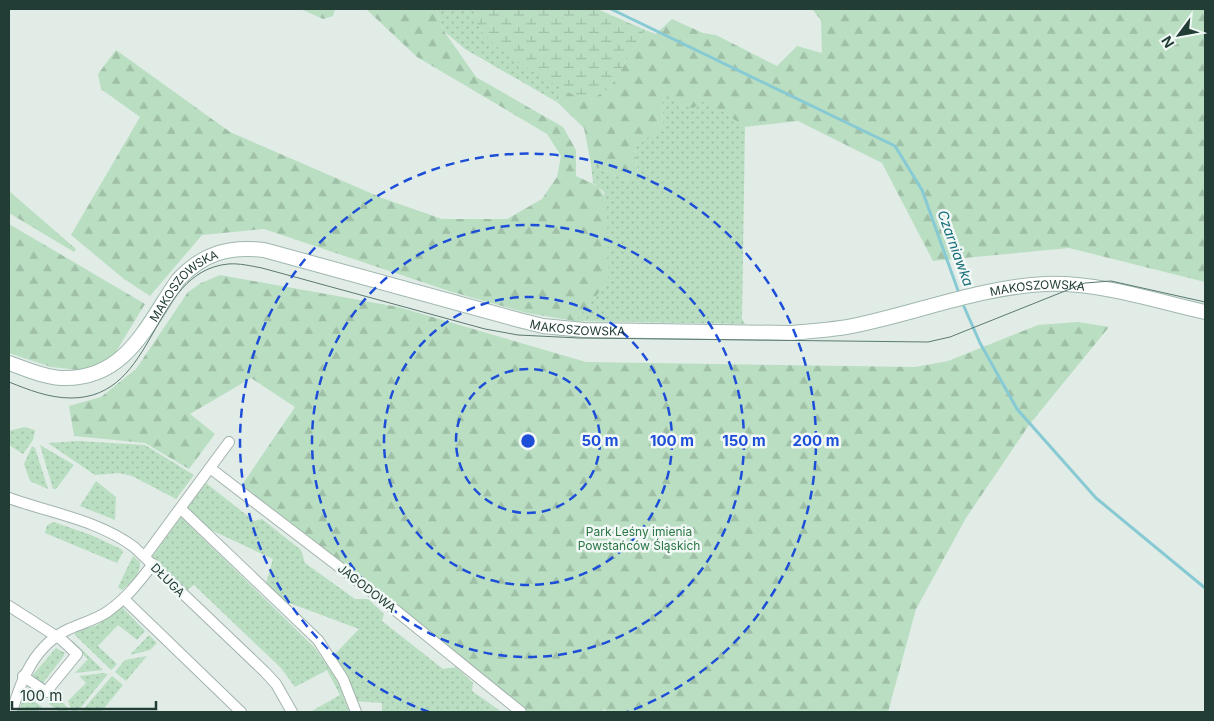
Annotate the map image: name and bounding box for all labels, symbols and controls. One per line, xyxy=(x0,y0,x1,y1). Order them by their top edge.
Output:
north arrow xyxy=(1154,10,1204,60)
text: N xyxy=(1158,33,1178,51)
water label: Czarniawka xyxy=(934,208,978,289)
street label: MAKOSZOWSKA xyxy=(146,246,220,324)
street label: MAKOSZOWSKA xyxy=(988,276,1086,299)
street label: MAKOSZOWSKA xyxy=(528,316,626,338)
text: 50 m xyxy=(582,431,618,450)
text: 100 m xyxy=(650,431,694,450)
text: 150 m xyxy=(722,431,766,450)
text: 200 m xyxy=(793,431,839,450)
centre of rings xyxy=(519,432,537,450)
park label: Park Leśny imienia Powstańców Śląskich xyxy=(578,524,700,553)
street label: DŁUGA xyxy=(148,560,188,600)
street label: JAGODOWA xyxy=(335,561,399,615)
scale bar xyxy=(12,678,156,710)
text: 100 m xyxy=(20,686,62,705)

